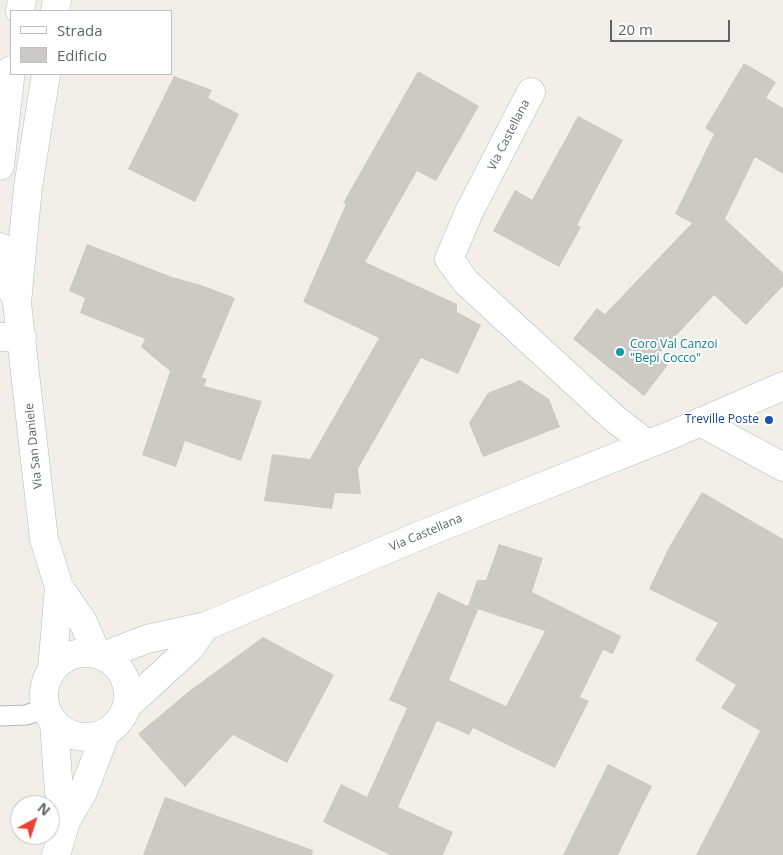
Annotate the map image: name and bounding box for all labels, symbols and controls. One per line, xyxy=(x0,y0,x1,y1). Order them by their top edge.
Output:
legend xyxy=(10,10,172,75)
scale bar xyxy=(613,10,733,42)
text: 20 m xyxy=(618,19,653,39)
text: Strada xyxy=(57,20,103,40)
text: Edificio xyxy=(57,45,107,65)
street label: Via Castellana xyxy=(485,97,533,173)
place label: Coro Val Canzoi "Bepi Cocco" xyxy=(630,338,717,366)
marker: Coro Val Canzoi "Bepi Cocco" xyxy=(614,346,626,358)
street label: Via San Daniele xyxy=(22,403,46,489)
place label: Treville Poste xyxy=(685,413,759,427)
marker: Treville Poste xyxy=(763,414,775,426)
street label: Via Castellana xyxy=(387,511,465,555)
north arrow xyxy=(10,795,60,845)
text: N xyxy=(34,798,55,820)

